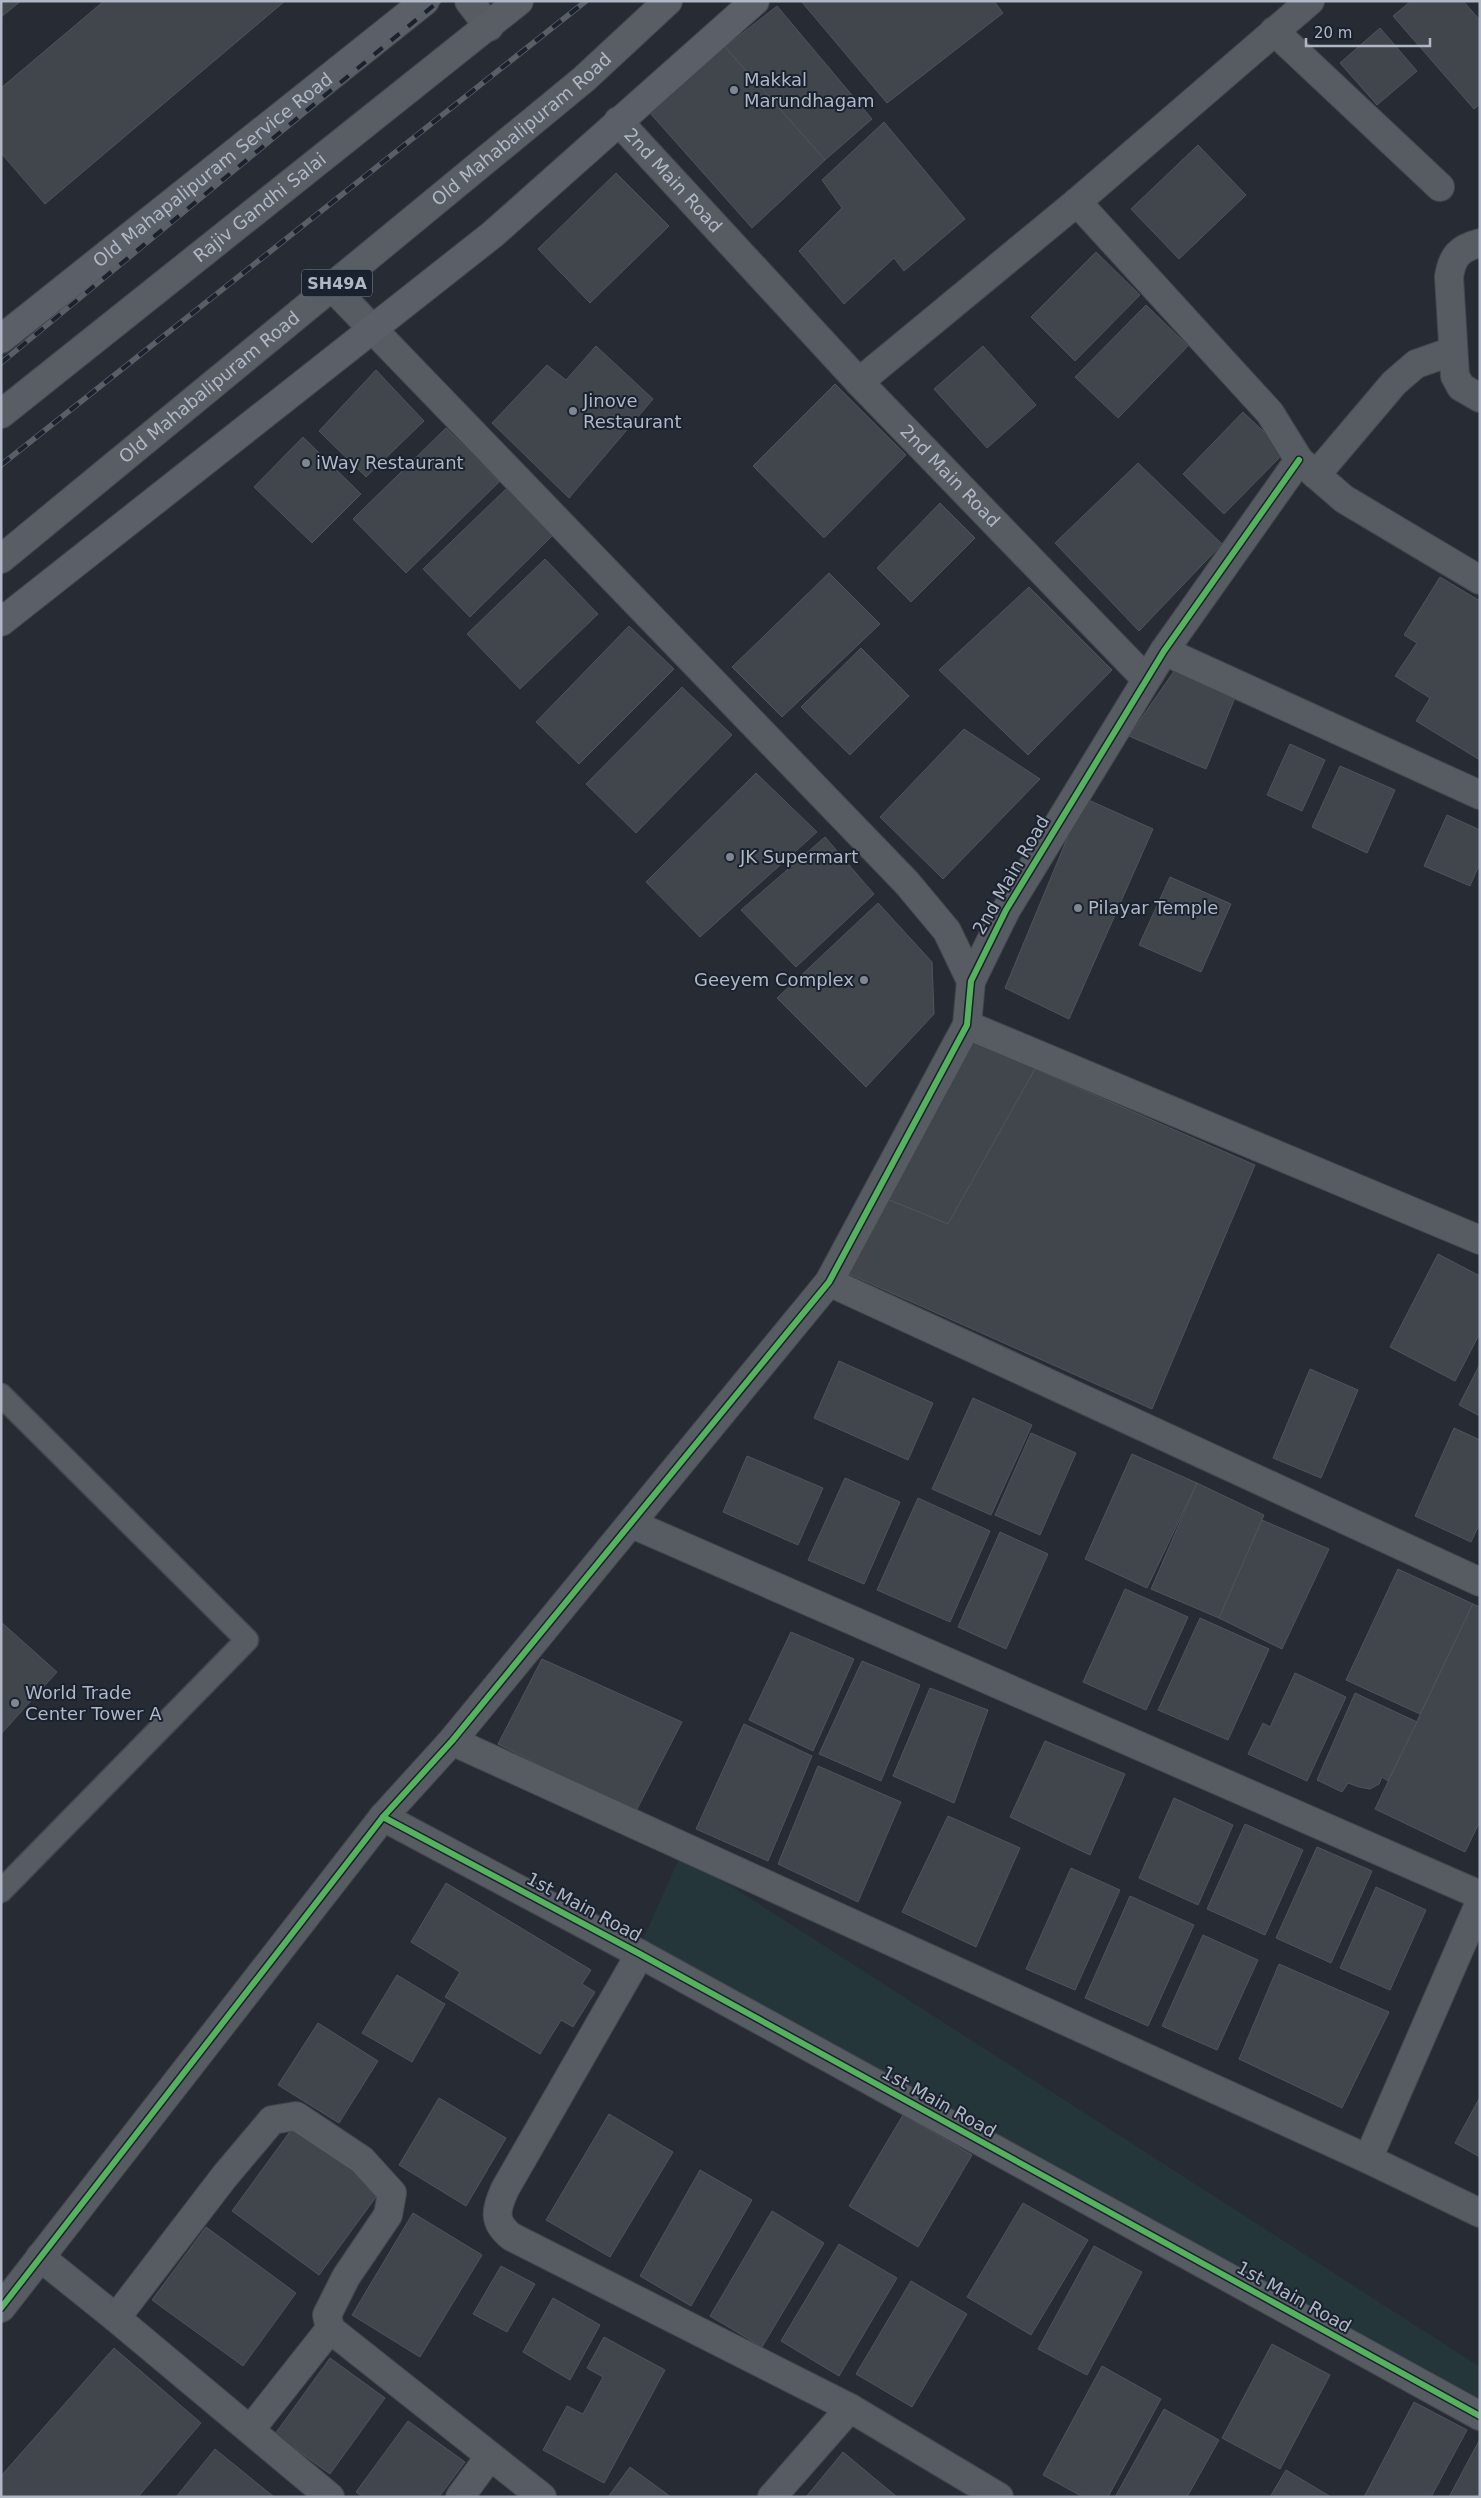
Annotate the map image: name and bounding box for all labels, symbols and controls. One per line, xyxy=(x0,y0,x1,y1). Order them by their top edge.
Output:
scale bar xyxy=(1306,15,1430,47)
text: 20 m xyxy=(1314,24,1352,42)
street label: Old Mahabalipuram Road xyxy=(427,48,615,210)
street label: Old Mahapalipuram Service Road xyxy=(89,68,336,271)
place label: Makkal Marundhagam xyxy=(744,69,875,111)
marker: Makkal Marundhagam xyxy=(728,84,740,96)
street label: 2nd Main Road xyxy=(620,124,726,237)
street label: Rajiv Gandhi Salai xyxy=(189,148,330,266)
road number: SH49A xyxy=(302,270,372,296)
street label: Old Mahabalipuram Road xyxy=(115,307,304,467)
place label: Jinove Restaurant xyxy=(582,390,682,432)
marker: Jinove Restaurant xyxy=(567,405,579,417)
street label: 2nd Main Road xyxy=(896,420,1004,531)
place label: iWay Restaurant xyxy=(316,452,464,473)
marker: iWay Restaurant xyxy=(300,457,312,469)
street label: 2nd Main Road xyxy=(968,812,1053,938)
place label: JK Supermart xyxy=(739,846,858,867)
marker: JK Supermart xyxy=(724,851,736,863)
place label: Pilayar Temple xyxy=(1088,897,1218,918)
marker: Pilayar Temple xyxy=(1072,902,1084,914)
place label: Geeyem Complex xyxy=(694,969,854,990)
marker: Geeyem Complex xyxy=(858,974,870,986)
place label: World Trade Center Tower A xyxy=(25,1682,162,1724)
marker: World Trade Center Tower A xyxy=(9,1697,21,1709)
street label: 1st Main Road xyxy=(523,1867,645,1946)
street label: 1st Main Road xyxy=(878,2061,1000,2142)
street label: 1st Main Road xyxy=(1233,2256,1355,2337)

